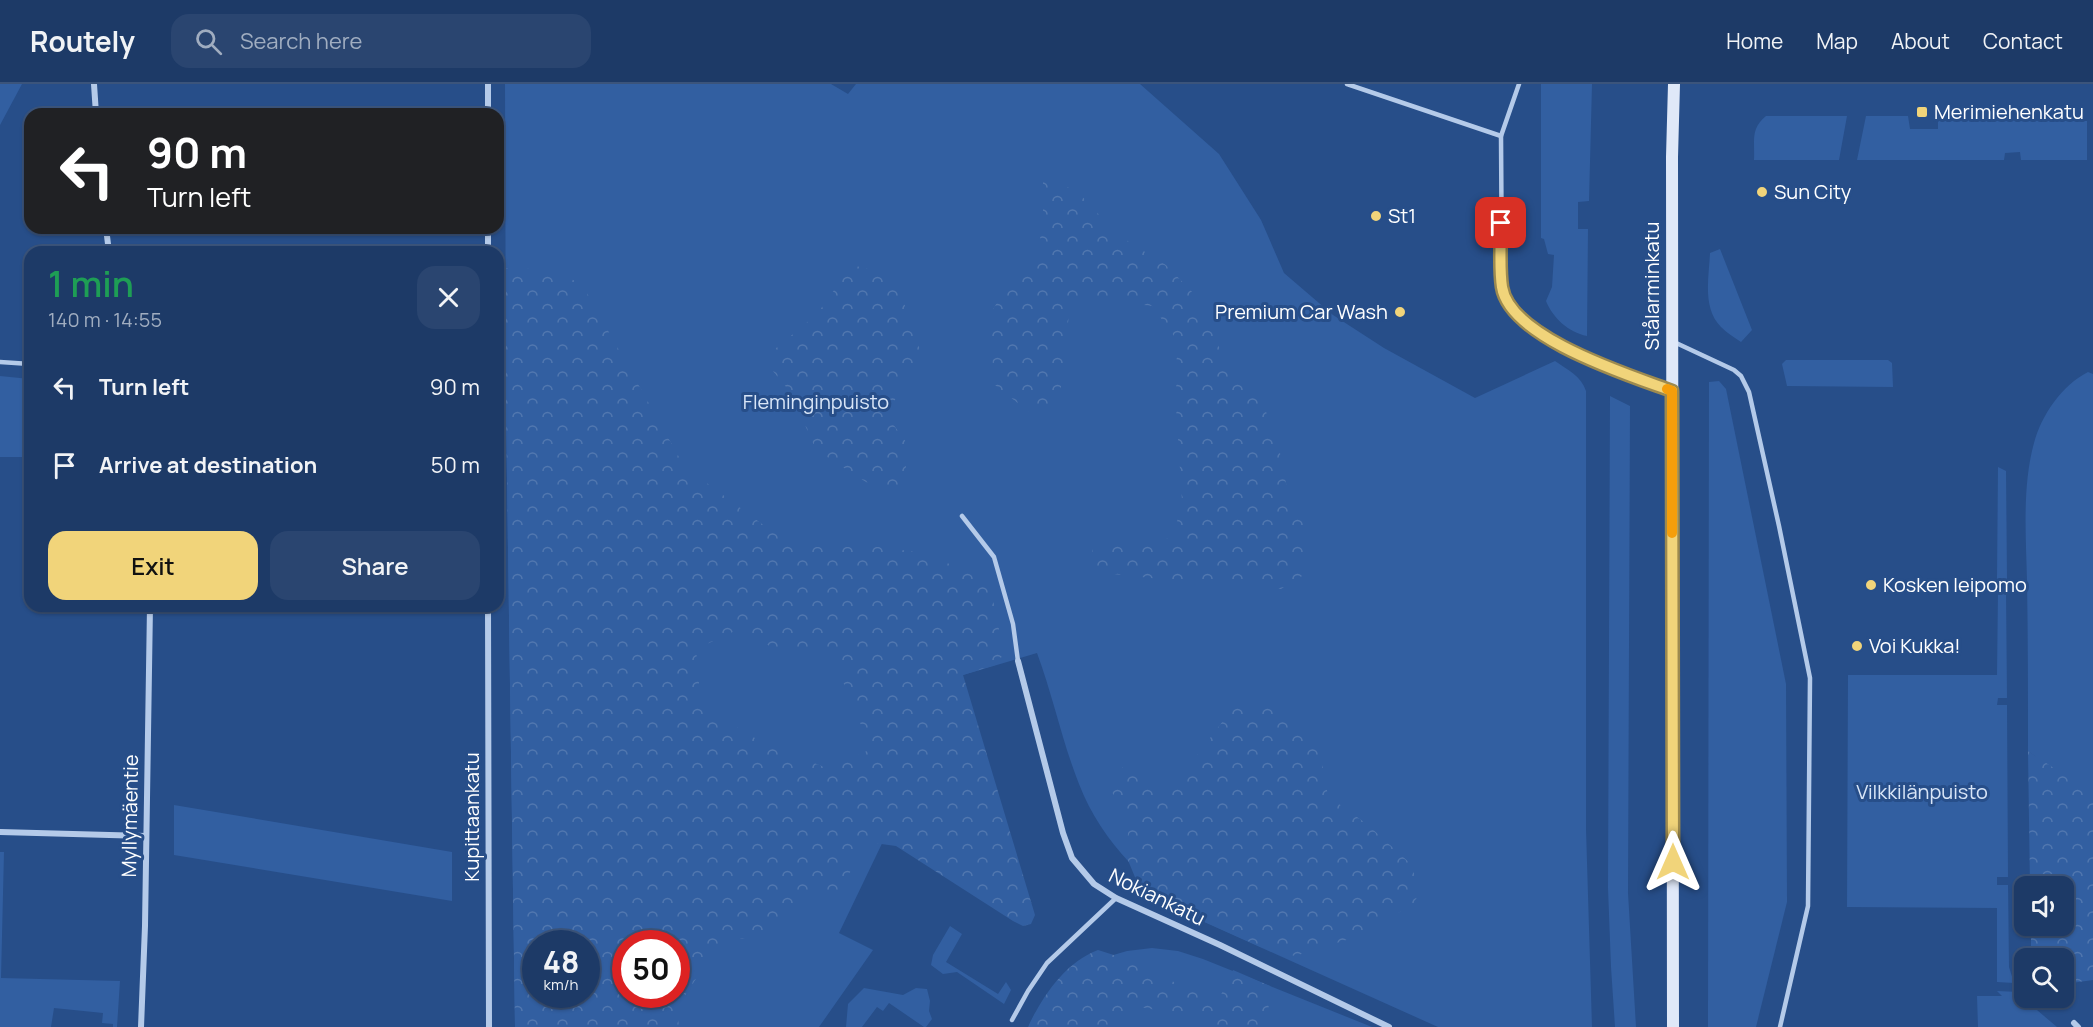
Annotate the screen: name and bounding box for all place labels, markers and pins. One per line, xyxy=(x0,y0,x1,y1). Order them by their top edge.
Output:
place label: Merimiehenkatu xyxy=(1934,98,2084,125)
marker: Merimiehenkatu xyxy=(1915,105,1929,119)
place label: Sun City xyxy=(1774,178,1852,205)
marker: Sun City xyxy=(1755,185,1769,199)
pin xyxy=(1475,197,1526,248)
place label: St1 xyxy=(1388,202,1416,229)
marker: St1 xyxy=(1369,209,1383,223)
place label: Premium Car Wash xyxy=(1215,298,1388,325)
marker: Premium Car Wash xyxy=(1393,305,1407,319)
place label: Kosken leipomo xyxy=(1883,571,2027,598)
marker: Kosken leipomo xyxy=(1864,578,1878,592)
place label: Voi Kukka! xyxy=(1869,632,1961,659)
marker: Voi Kukka! xyxy=(1850,639,1864,653)

